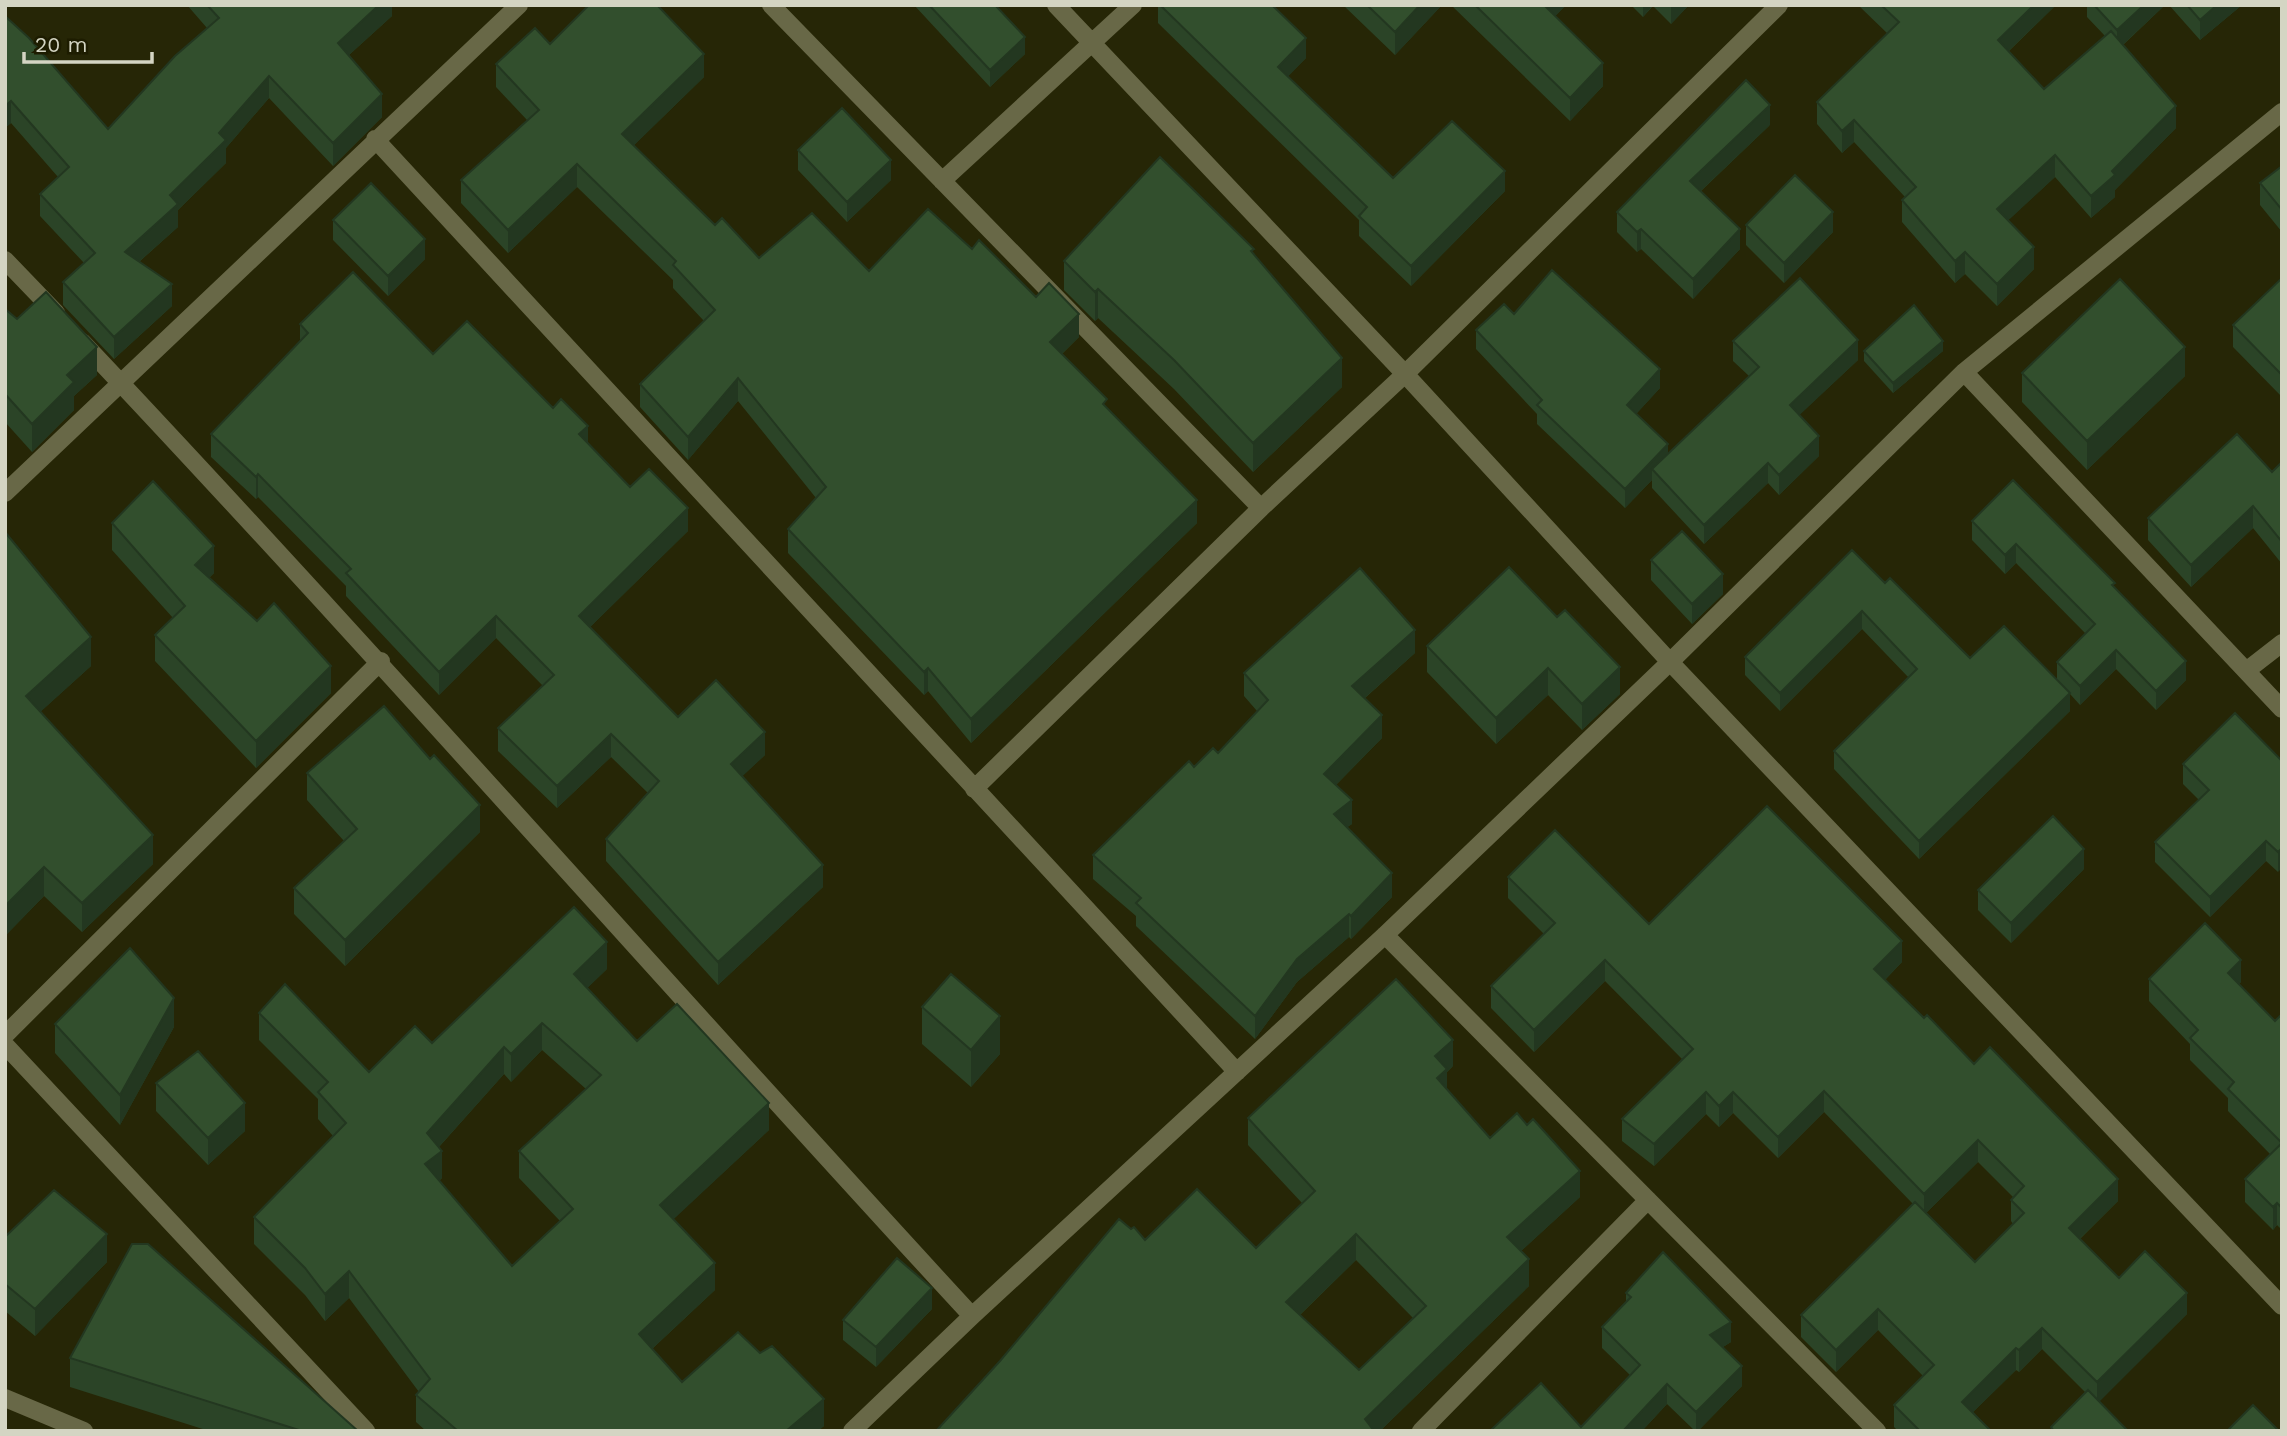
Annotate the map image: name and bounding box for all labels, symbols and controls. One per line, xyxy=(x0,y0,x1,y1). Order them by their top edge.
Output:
scale bar xyxy=(24,21,152,65)
text: 20 m xyxy=(35,32,87,57)

